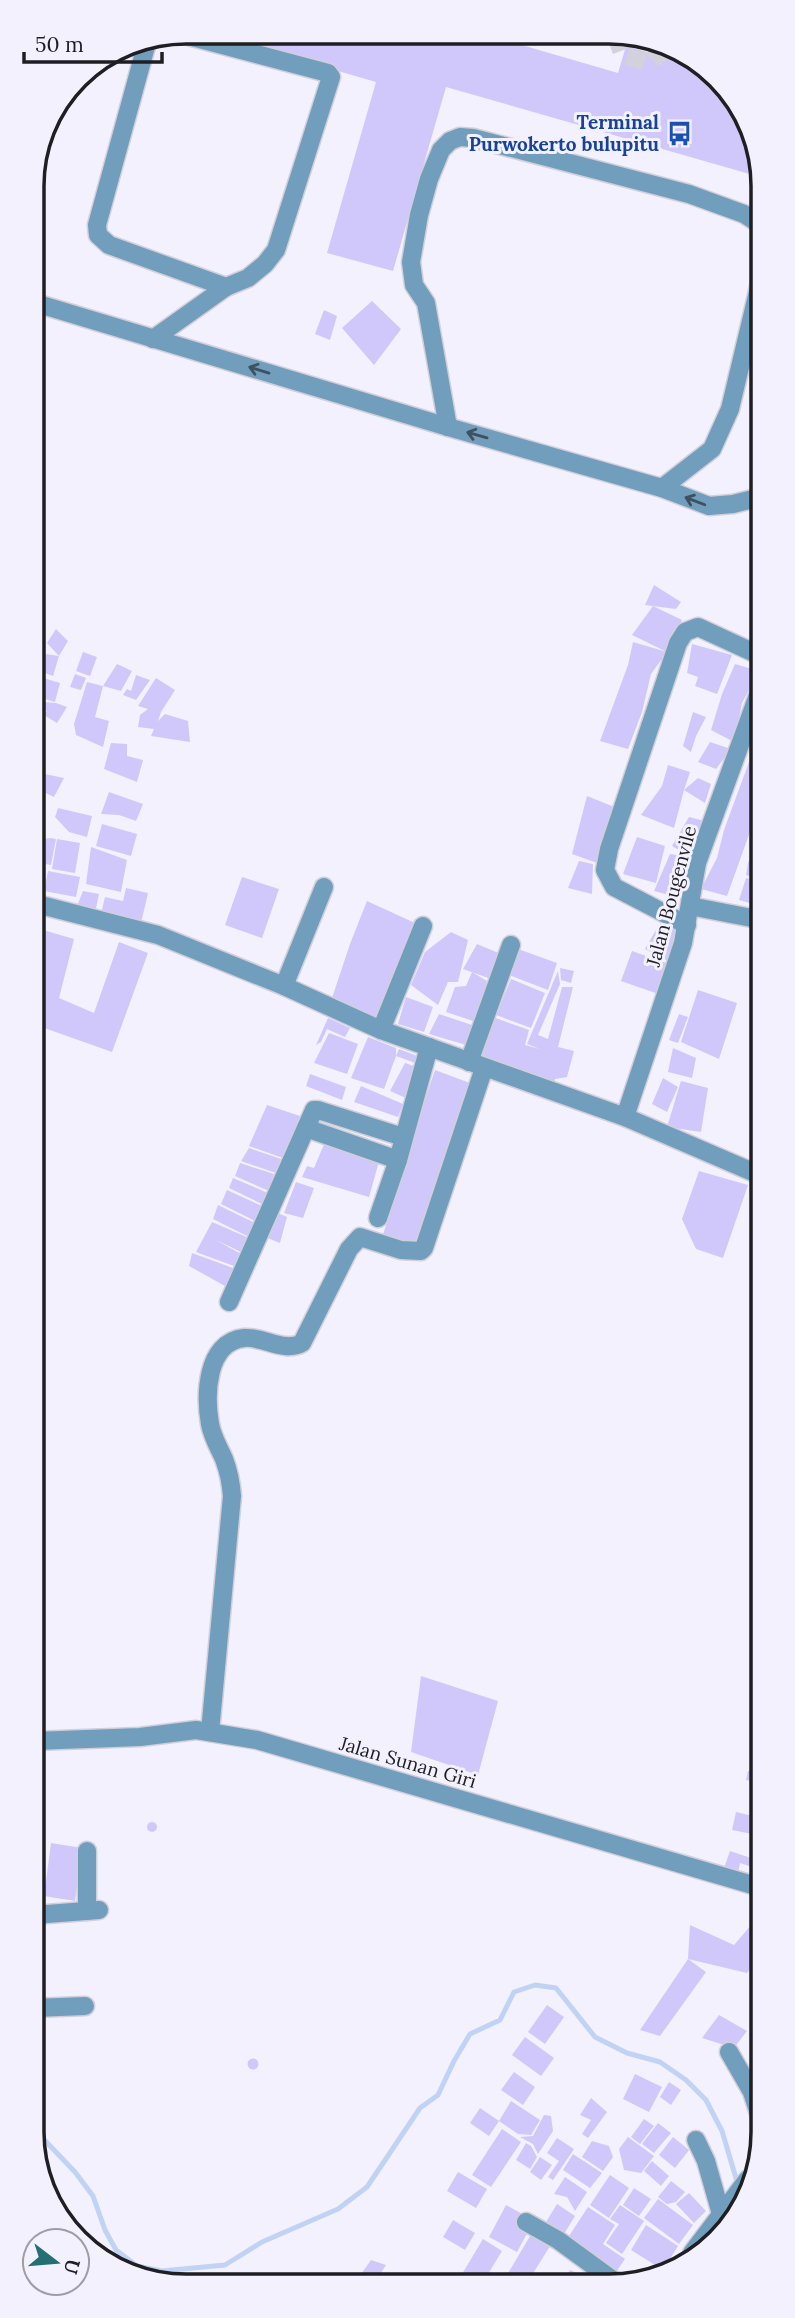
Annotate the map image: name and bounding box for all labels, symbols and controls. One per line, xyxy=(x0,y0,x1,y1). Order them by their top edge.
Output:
scale bar xyxy=(24,21,163,65)
text: 50 m xyxy=(35,31,84,58)
place label: Terminal Purwokerto bulupitu xyxy=(469,110,659,156)
bus stop icon: Terminal Purwokerto bulupitu xyxy=(665,119,693,147)
one-way arrow xyxy=(248,363,270,376)
one-way arrow xyxy=(466,428,488,441)
one-way arrow xyxy=(684,493,706,506)
street label: Jalan Bougenvile xyxy=(640,823,701,970)
street label: Jalan Sunan Giri xyxy=(336,1731,479,1793)
north arrow xyxy=(21,2227,91,2297)
text: U xyxy=(59,2256,86,2277)

